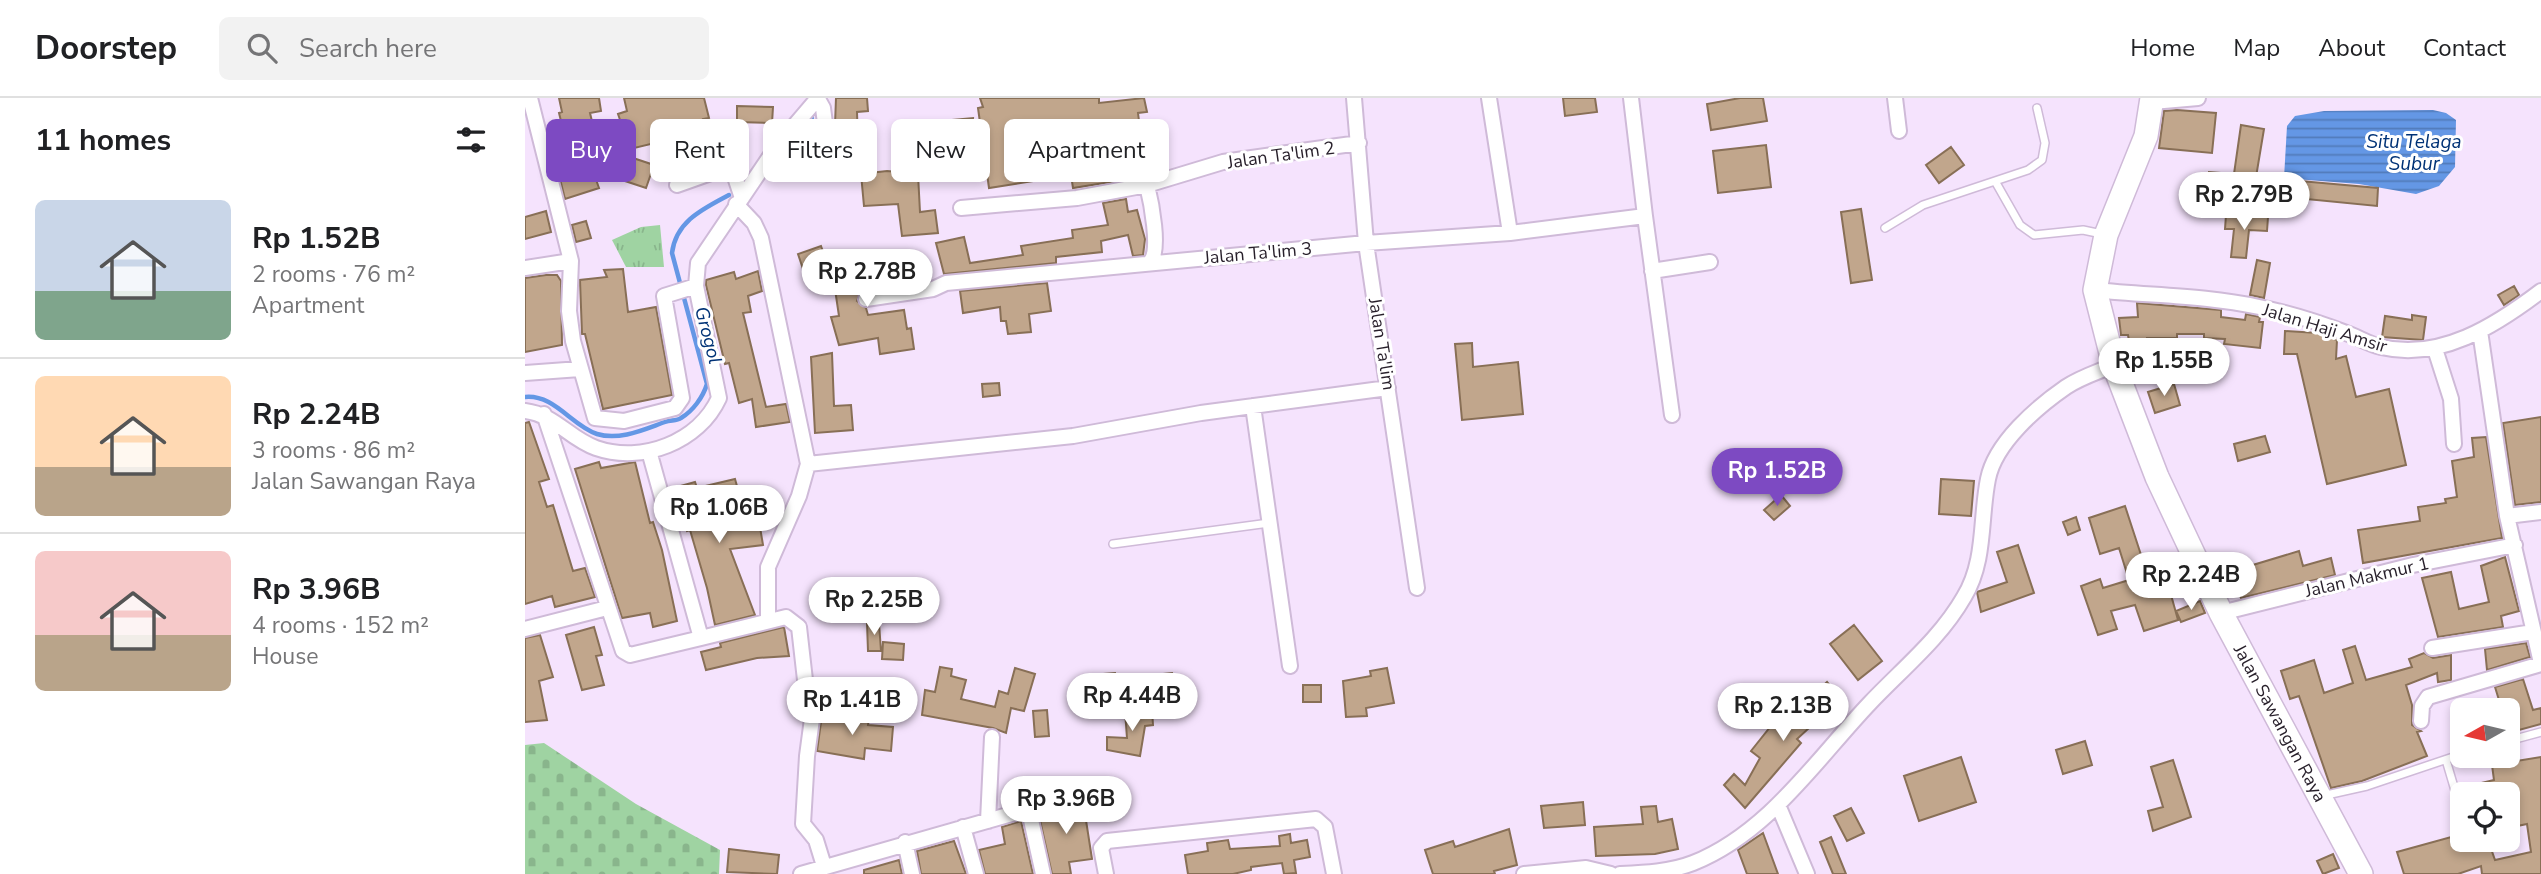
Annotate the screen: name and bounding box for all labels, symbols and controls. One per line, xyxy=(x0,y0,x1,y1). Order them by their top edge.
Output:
search box xyxy=(219,17,709,80)
text: Doorstep xyxy=(35,26,177,71)
icon: search xyxy=(243,29,281,67)
text: Search here xyxy=(299,31,437,66)
text: Home xyxy=(2130,32,2195,64)
text: Map xyxy=(2233,32,2280,64)
text: About xyxy=(2318,32,2385,64)
text: Contact xyxy=(2423,32,2506,64)
chip: Buy xyxy=(546,119,636,182)
chip: Rent xyxy=(650,119,749,182)
chip: Filters xyxy=(763,119,877,182)
chip: New xyxy=(891,119,990,182)
chip: Apartment xyxy=(1004,119,1169,182)
text: 11 homes xyxy=(35,120,171,161)
icon: filters xyxy=(452,121,490,159)
water label: Situ Telaga Subur xyxy=(2366,129,2462,177)
street label: Jalan Ta'lim 2 xyxy=(1225,136,1336,175)
pin: Rp 2.79B xyxy=(2172,172,2316,232)
text: Rp 2.79B xyxy=(2195,179,2293,210)
text: Rp 1.52B xyxy=(252,218,381,259)
icon: home xyxy=(91,228,175,312)
street label: Jalan Ta'lim 3 xyxy=(1202,236,1313,270)
pin: Rp 2.78B xyxy=(795,250,939,309)
text: Rp 2.78B xyxy=(818,256,916,287)
text: 2 rooms · 76 m² xyxy=(252,259,415,290)
text: Apartment xyxy=(252,290,364,321)
street label: Jalan Ta'lim xyxy=(1363,295,1401,392)
street label: Jalan Haji Amsir xyxy=(2259,297,2391,359)
water label: Grogol xyxy=(688,304,728,367)
pin: Rp 1.55B xyxy=(2092,338,2236,398)
text: Rp 1.55B xyxy=(2115,345,2213,376)
text: Rp 2.24B xyxy=(252,394,381,435)
icon: home xyxy=(91,404,175,488)
text: 3 rooms · 86 m² xyxy=(252,435,415,466)
pin: Rp 1.52B xyxy=(1705,448,1849,508)
text: Rp 1.52B xyxy=(1728,455,1826,486)
text: Jalan Sawangan Raya xyxy=(252,466,476,497)
pin: Rp 1.06B xyxy=(647,486,791,545)
text: Rp 1.06B xyxy=(670,492,768,523)
street label: Jalan Makmur 1 xyxy=(2302,551,2431,603)
pin: Rp 2.24B xyxy=(2119,552,2263,612)
text: Rp 2.24B xyxy=(2142,559,2240,590)
text: Rp 3.96B xyxy=(252,569,381,610)
pin: Rp 2.25B xyxy=(802,578,946,637)
icon: home xyxy=(91,579,175,663)
text: Rp 2.25B xyxy=(825,584,923,615)
text: 4 rooms · 152 m² xyxy=(252,610,429,641)
street label: Jalan Sawangan Raya xyxy=(2228,639,2332,806)
text: House xyxy=(252,641,319,672)
pin: Rp 4.44B xyxy=(1060,674,1204,733)
pin: Rp 1.41B xyxy=(780,678,924,737)
text: Rp 4.44B xyxy=(1083,680,1181,711)
text: Rp 1.41B xyxy=(803,684,901,715)
pin: Rp 2.13B xyxy=(1711,684,1855,743)
text: Rp 2.13B xyxy=(1734,690,1832,721)
north arrow xyxy=(2450,698,2520,768)
map controls xyxy=(2450,698,2520,852)
pin: Rp 3.96B xyxy=(994,776,1138,836)
button: locate xyxy=(2450,782,2520,852)
text: Rp 3.96B xyxy=(1017,783,1115,814)

